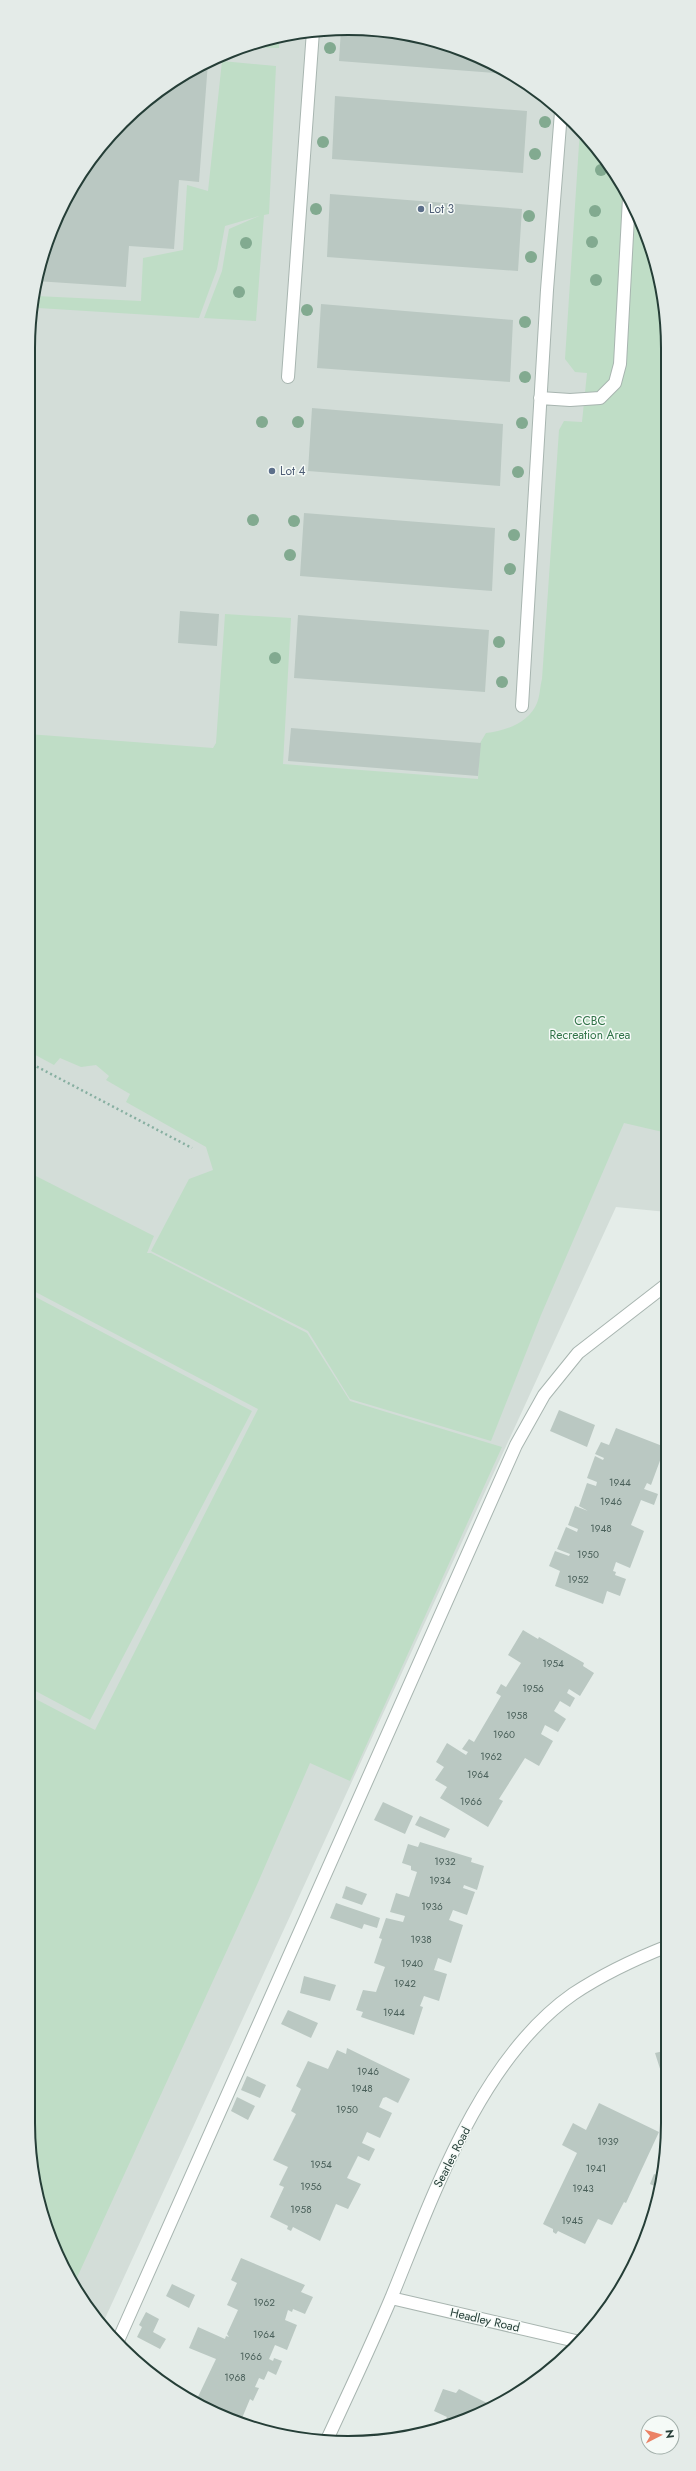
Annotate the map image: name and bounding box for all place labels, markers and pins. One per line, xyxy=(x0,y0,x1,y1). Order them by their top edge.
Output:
place label: Lot 3 xyxy=(429,200,454,218)
marker: Lot 3 xyxy=(416,204,426,214)
place label: Lot 4 xyxy=(280,462,305,480)
marker: Lot 4 xyxy=(267,466,277,476)

